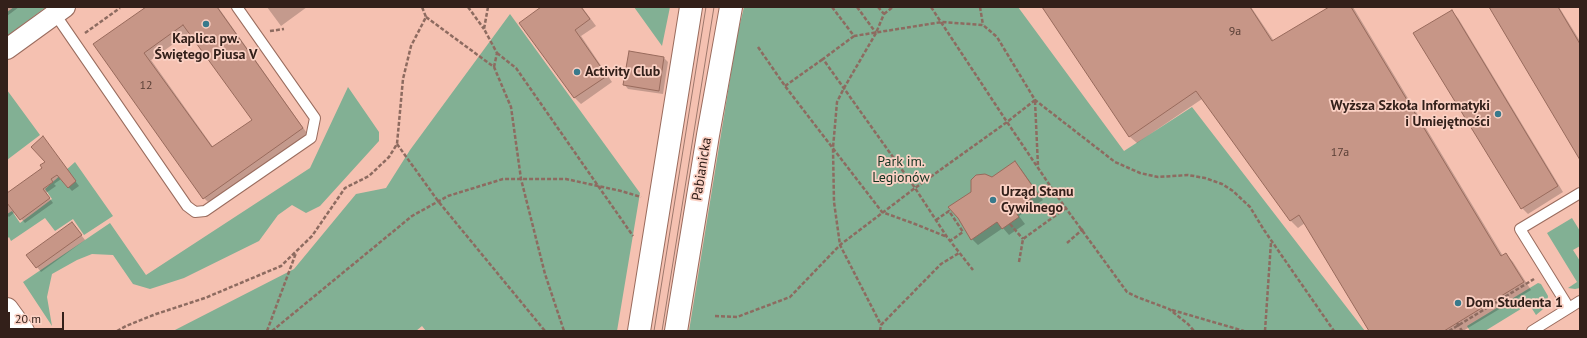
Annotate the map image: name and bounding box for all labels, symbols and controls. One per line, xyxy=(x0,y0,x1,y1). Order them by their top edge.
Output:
marker: Kaplica pw. Świętego Piusa V xyxy=(201,19,211,29)
house number: 9a xyxy=(1229,25,1241,39)
place label: Kaplica pw. Świętego Piusa V xyxy=(155,31,257,64)
place label: Activity Club xyxy=(585,64,660,80)
marker: Activity Club xyxy=(572,67,582,77)
house number: 12 xyxy=(139,79,153,93)
place label: Wyższa Szkoła Informatyki i Umiejętności xyxy=(1331,98,1490,130)
marker: Wyższa Szkoła Informatyki i Umiejętności xyxy=(1493,109,1503,119)
street label: Pabianicka xyxy=(689,136,715,202)
house number: 17a xyxy=(1331,146,1349,160)
park label: Park im. Legionów xyxy=(872,154,930,186)
place label: Urząd Stanu Cywilnego xyxy=(1001,184,1074,216)
marker: Urząd Stanu Cywilnego xyxy=(988,195,998,205)
place label: Dom Studenta 1 xyxy=(1466,295,1563,311)
marker: Dom Studenta 1 xyxy=(1453,298,1463,308)
scale bar xyxy=(10,304,66,330)
text: 20 m xyxy=(15,311,41,326)

